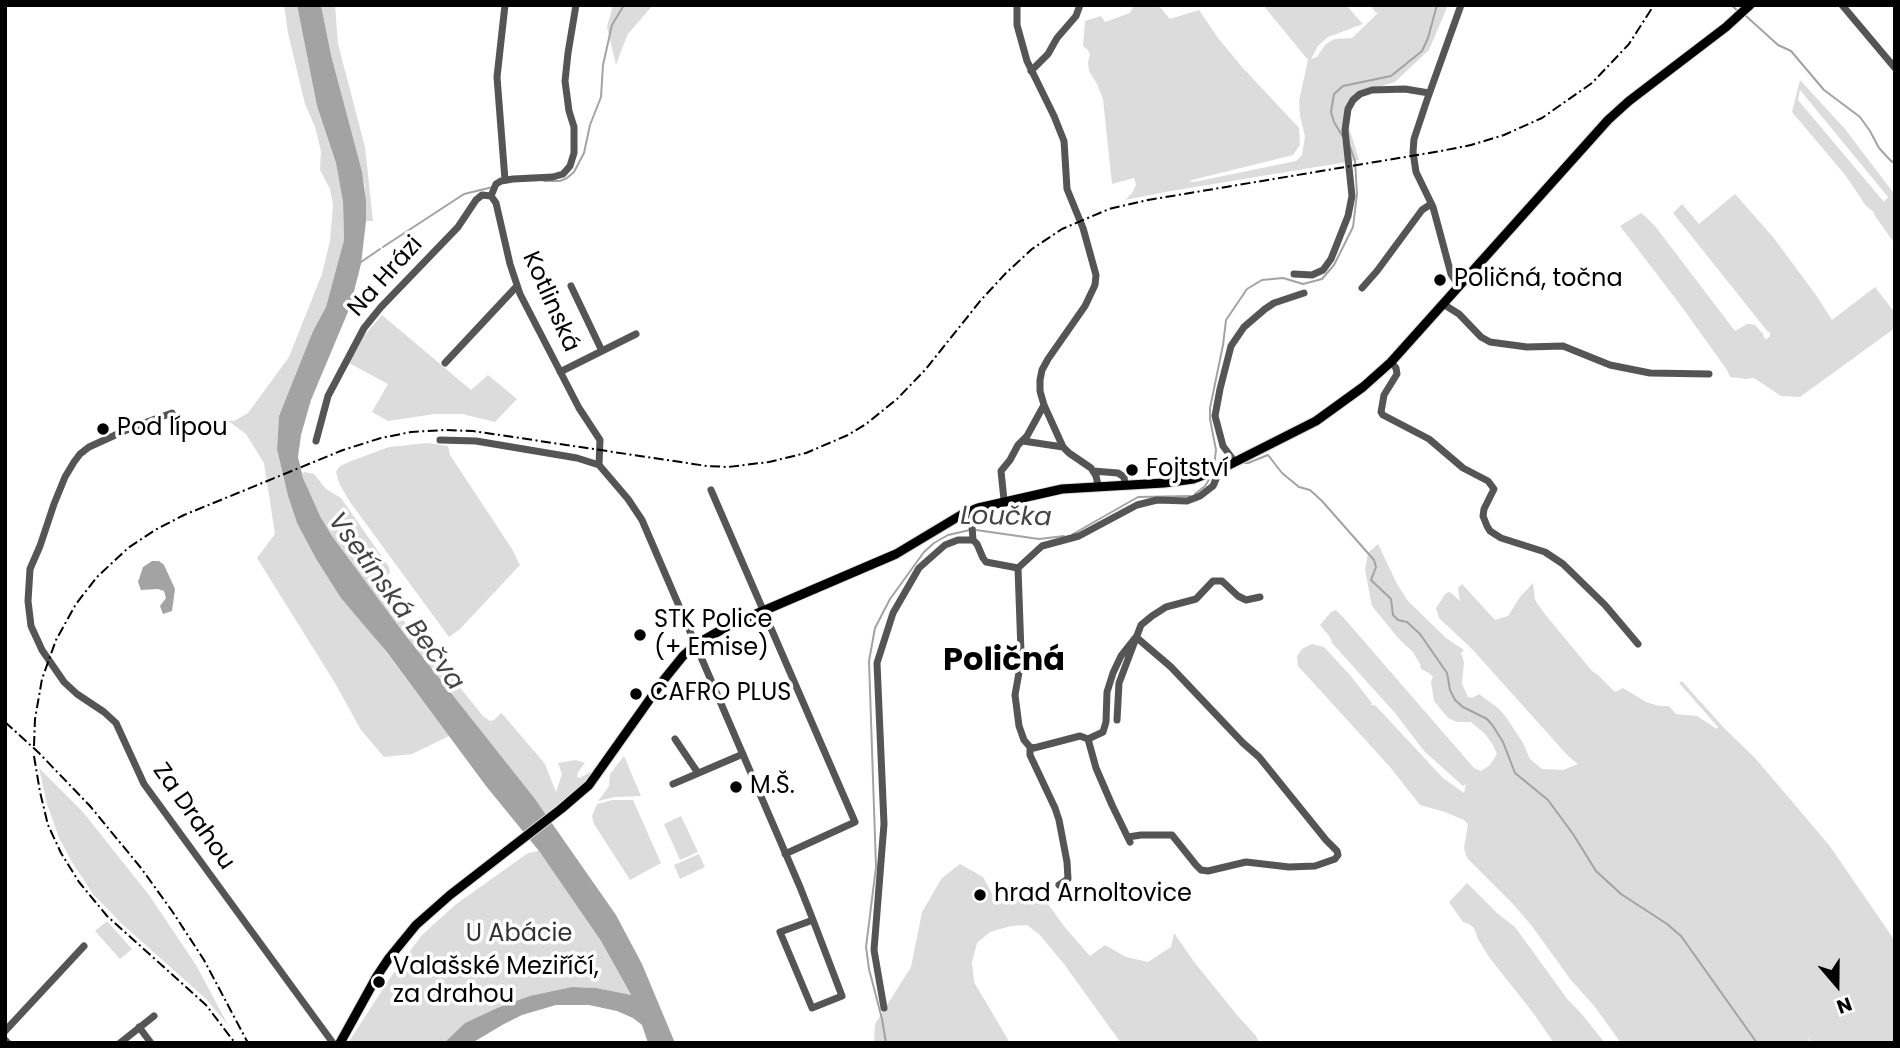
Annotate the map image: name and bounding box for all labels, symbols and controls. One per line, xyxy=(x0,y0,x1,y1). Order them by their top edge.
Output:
street label: Na Hrázi xyxy=(342,231,430,323)
street label: Kotlinská xyxy=(515,247,585,357)
place label: Poličná, točna xyxy=(1454,266,1623,294)
marker: Poličná, točna xyxy=(1432,272,1448,288)
place label: Pod lípou xyxy=(117,415,228,443)
marker: Pod lípou xyxy=(95,421,111,437)
place label: Fojtství xyxy=(1146,456,1229,484)
marker: Fojtství xyxy=(1124,462,1140,478)
water label: Loučka xyxy=(960,502,1052,534)
water label: Vsetínská Bečva xyxy=(320,507,470,697)
place label: STK Police (+ Emise) xyxy=(654,607,772,663)
marker: STK Police (+ Emise) xyxy=(632,627,648,643)
district label: Poličná xyxy=(943,643,1065,681)
place label: CAFRO PLUS xyxy=(650,680,791,708)
marker: CAFRO PLUS xyxy=(628,686,644,702)
street label: Za Drahou xyxy=(146,758,240,876)
place label: M.Š. xyxy=(750,773,795,801)
marker: M.Š. xyxy=(728,779,744,795)
place label: hrad Arnoltovice xyxy=(994,881,1192,909)
marker: hrad Arnoltovice xyxy=(972,887,988,903)
park label: U Abácie xyxy=(466,921,572,949)
north arrow xyxy=(1802,950,1872,1020)
place label: Valašské Meziříčí, za drahou xyxy=(393,954,599,1010)
marker: Valašské Meziříčí, za drahou xyxy=(371,974,387,990)
text: N xyxy=(1833,990,1856,1020)

